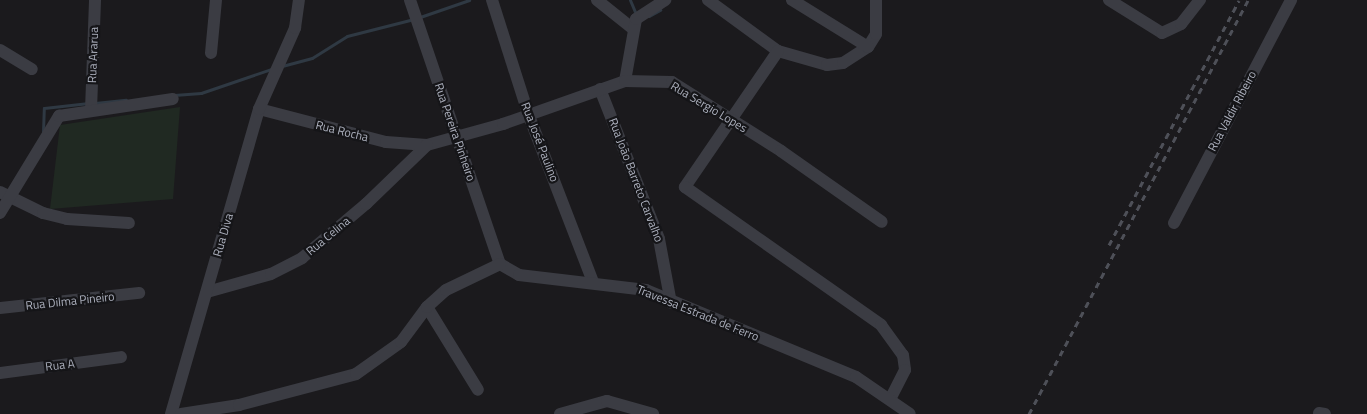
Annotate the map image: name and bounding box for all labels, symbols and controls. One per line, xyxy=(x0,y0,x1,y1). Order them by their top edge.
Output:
street label: Rua Ararua xyxy=(85,27,101,83)
street label: Rua Valdir Ribeiro xyxy=(1205,68,1259,154)
street label: Rua Sergio Lopes xyxy=(668,78,750,136)
street label: Rua Pereira Pinheiro xyxy=(431,81,479,183)
street label: Rua José Paulino xyxy=(518,100,562,184)
street label: Rua João Barreto Carvalho xyxy=(606,116,666,244)
street label: Rua Rocha xyxy=(314,118,370,144)
street label: Rua Diva xyxy=(210,212,236,258)
street label: Rua Celina xyxy=(303,214,353,258)
street label: Travessa Estrada de Ferro xyxy=(635,282,761,344)
street label: Rua Dilma Pineiro xyxy=(25,289,115,313)
street label: Rua A xyxy=(44,356,76,374)

